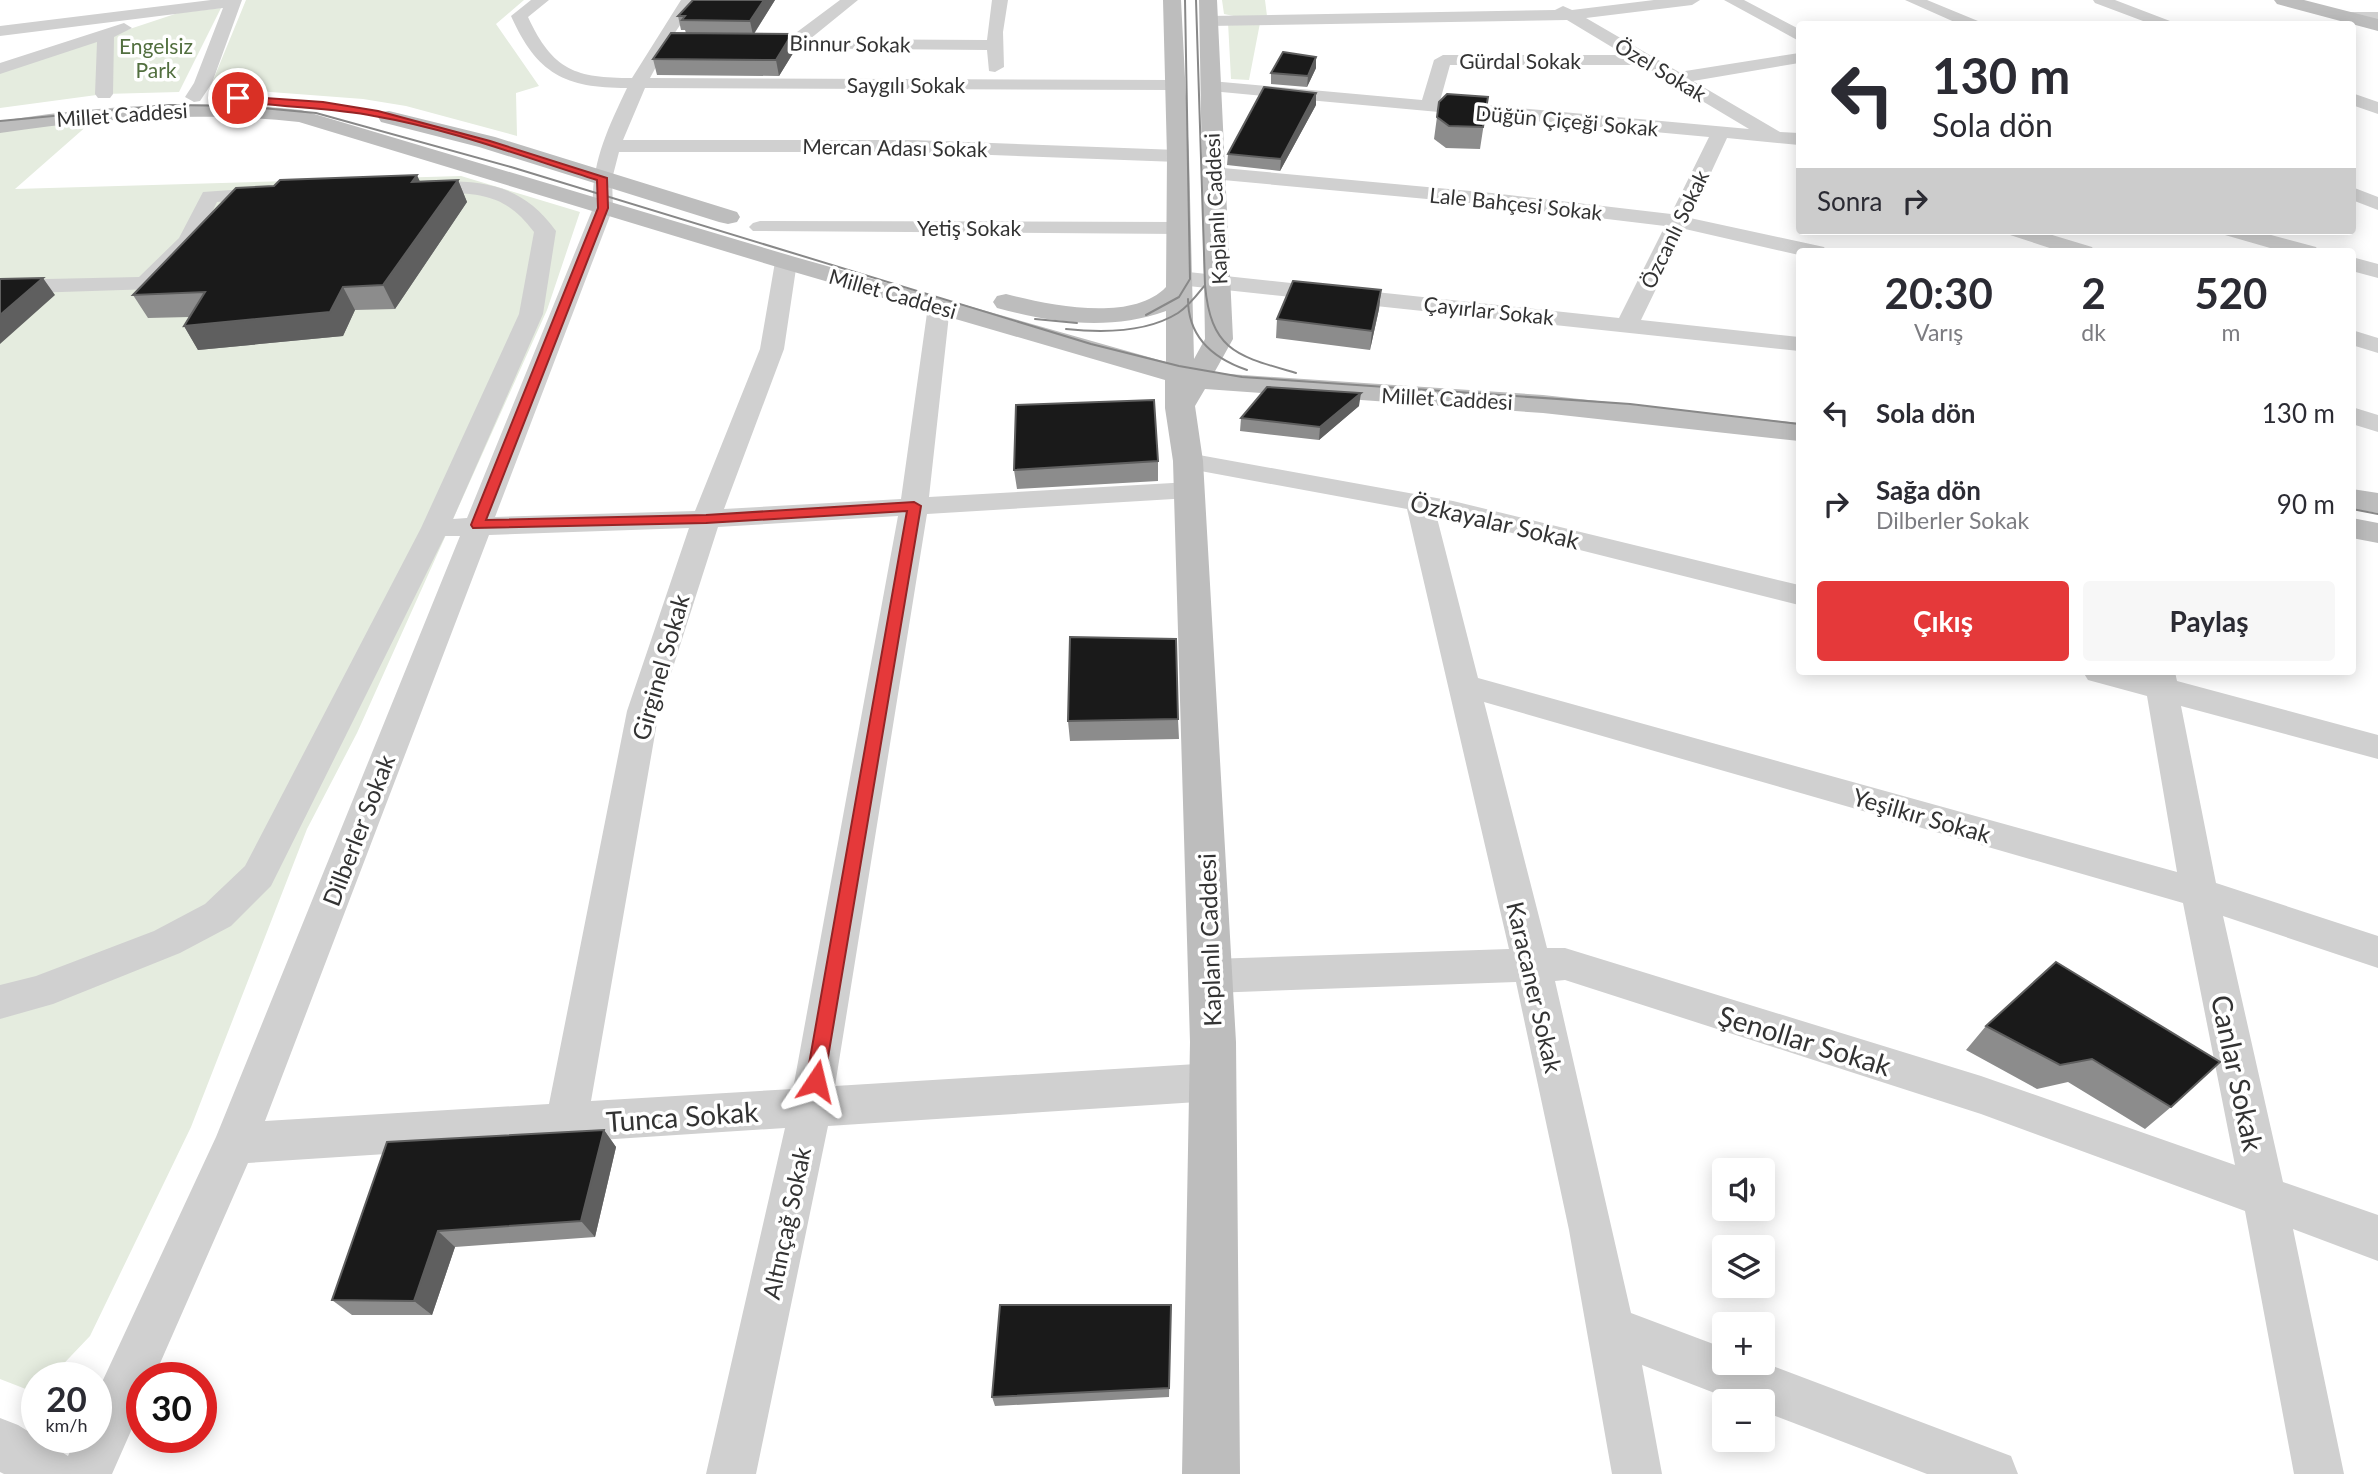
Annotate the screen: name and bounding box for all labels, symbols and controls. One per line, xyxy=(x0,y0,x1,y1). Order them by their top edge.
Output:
street label: Binnur Sokak xyxy=(789,29,911,57)
street label: Özel Sokak xyxy=(1611,32,1712,106)
park label: Engelsiz Park xyxy=(119,33,193,82)
text: 130 m xyxy=(1932,46,2070,104)
street label: Gürdal Sokak xyxy=(1459,48,1581,73)
icon: left xyxy=(1817,49,1908,140)
pin xyxy=(208,68,268,128)
street label: Saygılı Sokak xyxy=(847,72,966,97)
icon: arrive xyxy=(219,79,257,117)
street label: Millet Caddesi xyxy=(56,97,188,131)
street label: Düğün Çiçeği Sokak xyxy=(1474,100,1660,140)
text: Sola dön xyxy=(1932,105,2053,144)
street label: Mercan Adası Sokak xyxy=(802,133,988,161)
street label: Kaplanlı Caddesi xyxy=(1199,133,1231,285)
street label: Özcanlı Sokak xyxy=(1635,166,1714,292)
street label: Lale Bahçesi Sokak xyxy=(1428,181,1604,225)
icon: right xyxy=(1896,182,1934,220)
text: Sonra xyxy=(1817,185,1882,217)
street label: Yetiş Sokak xyxy=(917,215,1021,240)
street label: Millet Caddesi xyxy=(826,263,960,323)
text: 20:30 xyxy=(1885,268,1993,318)
text: 2 xyxy=(2081,268,2106,318)
text: 520 xyxy=(2194,268,2267,318)
street label: Çayırlar Sokak xyxy=(1423,291,1556,329)
text: Varış xyxy=(1914,318,1963,346)
text: dk xyxy=(2081,318,2106,346)
text: m xyxy=(2221,318,2240,346)
street label: Millet Caddesi xyxy=(1381,382,1513,414)
icon: left xyxy=(1817,394,1855,432)
text: Sola dön xyxy=(1876,397,1976,429)
text: 130 m xyxy=(2262,397,2335,429)
text: Sağa dön xyxy=(1876,474,1981,506)
icon: right xyxy=(1817,485,1855,523)
street label: Özkayalar Sokak xyxy=(1408,487,1583,555)
text: 90 m xyxy=(2277,488,2335,520)
text: Dilberler Sokak xyxy=(1876,506,2029,534)
button: Çıkış xyxy=(1817,581,2069,661)
button: Paylaş xyxy=(2083,581,2335,661)
street label: Girginel Sokak xyxy=(625,590,695,743)
street label: Dilberler Sokak xyxy=(316,749,400,910)
street label: Yeşilkır Sokak xyxy=(1850,781,1995,849)
street label: Kaplanlı Caddesi xyxy=(1191,853,1227,1027)
street label: Karacaner Sokak xyxy=(1501,899,1569,1076)
street label: Canlar Sokak xyxy=(2205,992,2271,1155)
street label: Şenollar Sokak xyxy=(1715,998,1896,1083)
position arrow xyxy=(779,1044,853,1118)
street label: Tunca Sokak xyxy=(605,1094,760,1138)
street label: Altınçağ Sokak xyxy=(756,1143,816,1302)
map controls xyxy=(1712,1158,1775,1452)
button: sound xyxy=(1712,1158,1775,1221)
button: layers xyxy=(1712,1235,1775,1298)
button: + xyxy=(1712,1312,1775,1375)
speed limit sign: 30 xyxy=(126,1362,217,1453)
text: 20 xyxy=(46,1377,87,1419)
button: − xyxy=(1712,1389,1775,1452)
text: km/h xyxy=(45,1414,88,1436)

